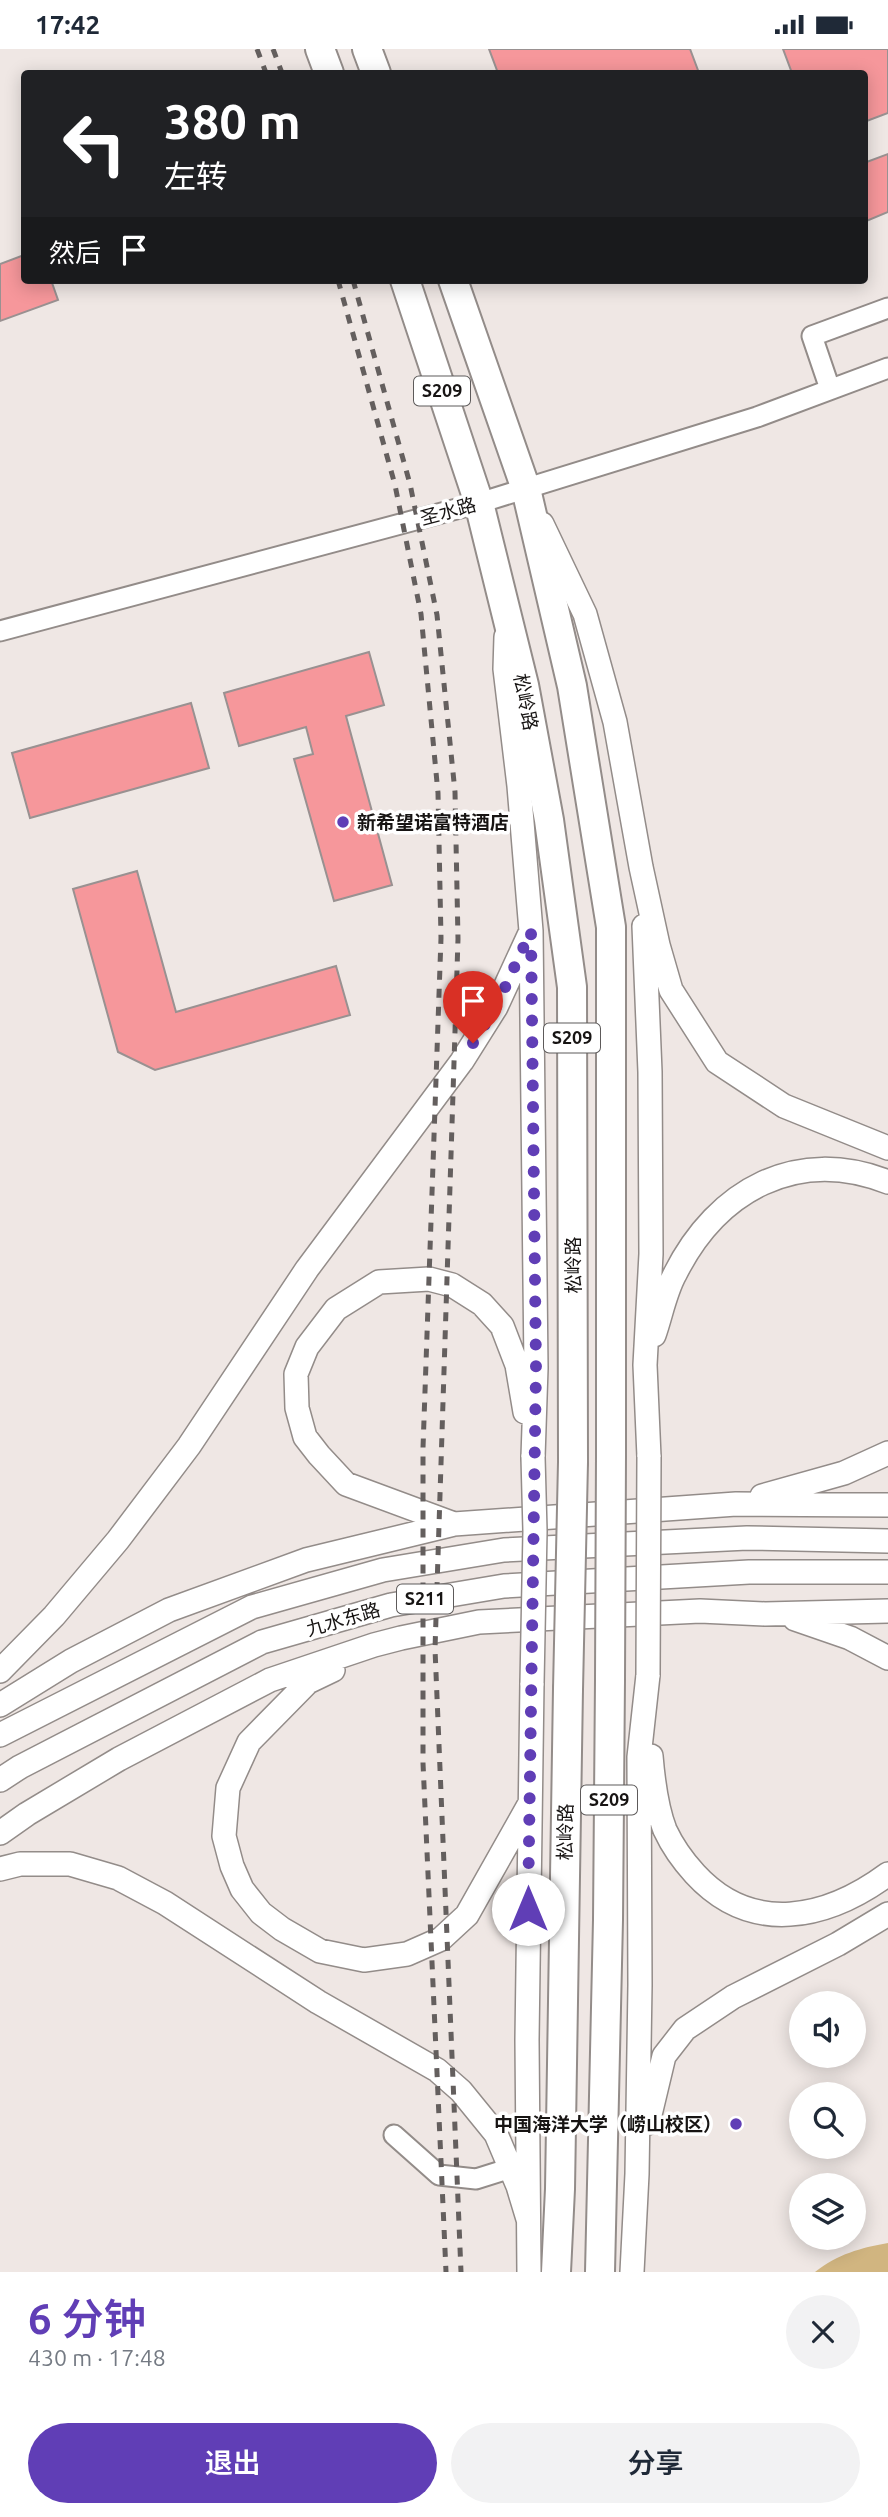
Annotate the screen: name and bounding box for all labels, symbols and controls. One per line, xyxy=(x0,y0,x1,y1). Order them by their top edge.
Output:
text: 17:42 xyxy=(35,10,100,39)
text: 380 m xyxy=(164,93,301,148)
icon: left xyxy=(49,98,140,189)
text: 左转 xyxy=(164,158,228,194)
icon: arrive xyxy=(115,231,153,269)
text: 然后 xyxy=(49,238,101,267)
road number: S209 xyxy=(414,377,470,405)
street label: 圣水路 xyxy=(418,493,478,529)
street label: 松岭路 xyxy=(510,672,542,732)
place label: 新希望诺富特酒店 xyxy=(357,811,509,833)
marker: 新希望诺富特酒店 xyxy=(335,814,351,830)
pin xyxy=(443,971,503,1043)
icon: arrive xyxy=(454,982,492,1020)
road number: S209 xyxy=(544,1023,600,1053)
street label: 松岭路 xyxy=(562,1236,584,1294)
road number: S211 xyxy=(397,1584,453,1613)
street label: 九水东路 xyxy=(303,1598,383,1640)
road number: S209 xyxy=(581,1785,637,1815)
street label: 松岭路 xyxy=(554,1803,576,1861)
position arrow xyxy=(491,1872,565,1946)
map controls xyxy=(789,1991,866,2250)
button: sound xyxy=(789,1991,866,2068)
button: search xyxy=(789,2082,866,2159)
place label: 中国海洋大学（崂山校区） xyxy=(494,2113,722,2135)
marker: 中国海洋大学（崂山校区） xyxy=(728,2116,744,2132)
button: layers xyxy=(789,2173,866,2250)
text: 6 分钟 xyxy=(28,2295,146,2342)
button: close xyxy=(786,2295,860,2369)
text: 430 m · 17:48 xyxy=(28,2345,166,2370)
button: 退出 xyxy=(28,2423,437,2503)
button: 分享 xyxy=(451,2423,860,2503)

